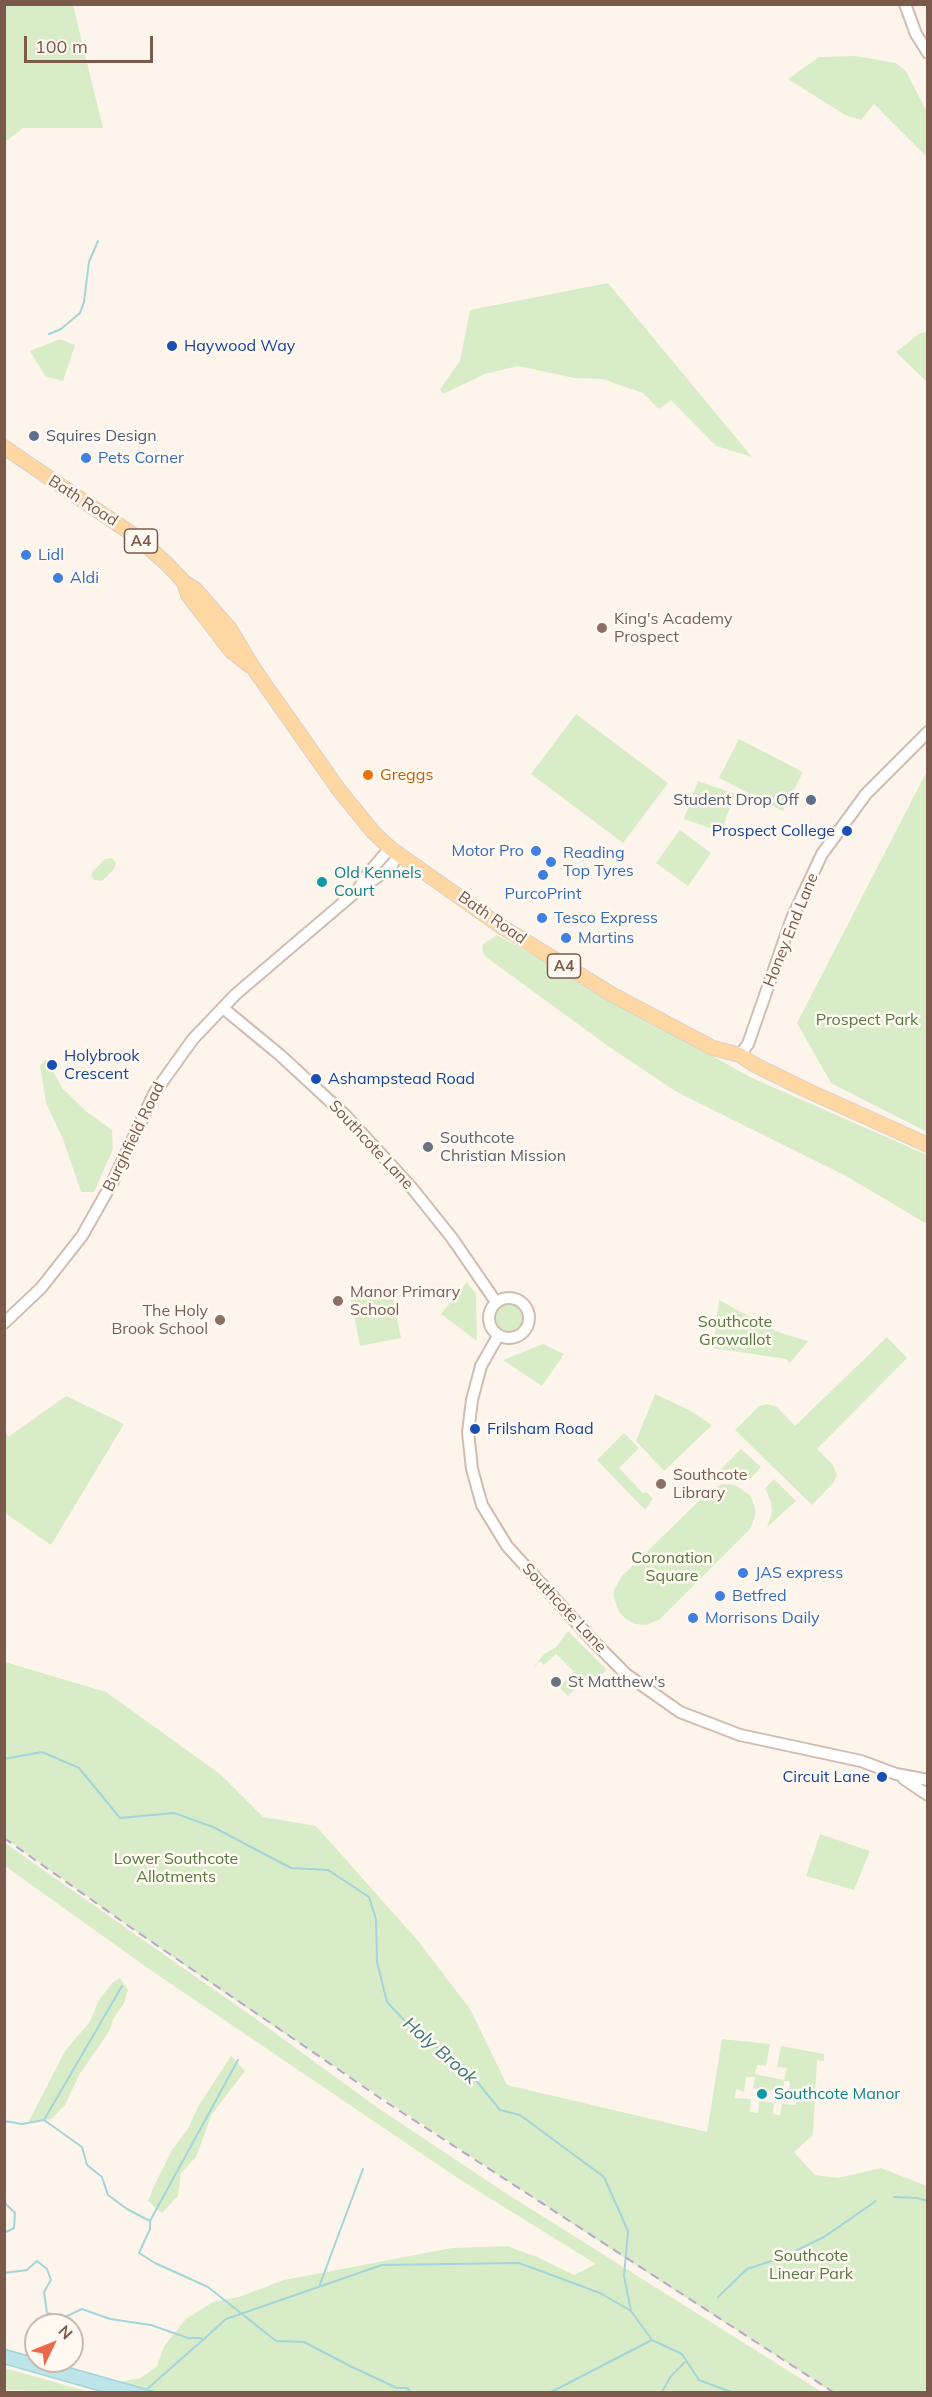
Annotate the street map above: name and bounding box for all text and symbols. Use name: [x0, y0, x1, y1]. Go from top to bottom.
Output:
scale bar: [27, 24, 156, 62]
text: 100 m: [35, 35, 88, 58]
place label: Haywood Way: [184, 336, 295, 356]
marker: Haywood Way: [165, 339, 179, 353]
place label: Squires Design: [46, 426, 157, 446]
marker: Squires Design: [27, 429, 41, 443]
place label: Pets Corner: [98, 448, 184, 468]
marker: Pets Corner: [79, 451, 93, 465]
street label: Bath Road: [45, 471, 121, 531]
road number: A4: [124, 529, 158, 553]
place label: Lidl: [38, 545, 64, 565]
marker: Lidl: [19, 548, 33, 562]
place label: Aldi: [70, 568, 99, 588]
marker: Aldi: [51, 571, 65, 585]
place label: King's Academy Prospect: [614, 609, 733, 647]
marker: King's Academy Prospect: [595, 621, 609, 635]
place label: Greggs: [380, 765, 433, 785]
marker: Greggs: [361, 768, 375, 782]
place label: Student Drop Off: [673, 790, 799, 810]
marker: Student Drop Off: [804, 793, 818, 807]
place label: Prospect College: [712, 821, 835, 841]
marker: Prospect College: [840, 824, 854, 838]
place label: Motor Pro: [451, 841, 524, 861]
place label: Reading Top Tyres: [563, 843, 634, 881]
marker: Motor Pro: [529, 844, 543, 858]
marker: Reading Top Tyres: [544, 855, 558, 869]
place label: Old Kennels Court: [334, 863, 422, 901]
marker: PurcoPrint: [536, 868, 550, 882]
street label: Honey End Lane: [759, 870, 823, 990]
marker: Old Kennels Court: [315, 875, 329, 889]
place label: PurcoPrint: [505, 884, 581, 904]
street label: Bath Road: [454, 888, 530, 948]
place label: Tesco Express: [554, 908, 658, 928]
marker: Tesco Express: [535, 911, 549, 925]
place label: Martins: [578, 928, 634, 948]
marker: Martins: [559, 931, 573, 945]
road number: A4: [548, 954, 580, 978]
park label: Prospect Park: [816, 1010, 918, 1030]
place label: Holybrook Crescent: [64, 1046, 140, 1084]
marker: Holybrook Crescent: [45, 1058, 59, 1072]
place label: Ashampstead Road: [328, 1069, 475, 1089]
marker: Ashampstead Road: [309, 1072, 323, 1086]
street label: Burghfield Road: [99, 1079, 169, 1195]
street label: Southcote Lane: [325, 1096, 417, 1194]
place label: Southcote Christian Mission: [440, 1128, 566, 1166]
marker: Southcote Christian Mission: [421, 1140, 435, 1154]
place label: Manor Primary School: [350, 1282, 460, 1320]
marker: Manor Primary School: [331, 1294, 345, 1308]
place label: The Holy Brook School: [111, 1301, 208, 1339]
park label: Southcote Growallot: [698, 1312, 772, 1350]
marker: The Holy Brook School: [213, 1313, 227, 1327]
place label: Frilsham Road: [487, 1419, 594, 1439]
marker: Frilsham Road: [468, 1422, 482, 1436]
place label: Southcote Library: [673, 1465, 747, 1503]
marker: Southcote Library: [654, 1477, 668, 1491]
park label: Coronation Square: [631, 1548, 713, 1586]
street label: Southcote Lane: [518, 1559, 610, 1657]
place label: JAS express: [755, 1563, 843, 1583]
marker: JAS express: [736, 1566, 750, 1580]
place label: Betfred: [732, 1586, 787, 1606]
marker: Betfred: [713, 1589, 727, 1603]
place label: Morrisons Daily: [705, 1608, 820, 1628]
marker: Morrisons Daily: [686, 1611, 700, 1625]
place label: St Matthew's: [568, 1672, 665, 1692]
marker: St Matthew's: [549, 1675, 563, 1689]
place label: Circuit Lane: [782, 1767, 870, 1787]
marker: Circuit Lane: [875, 1770, 889, 1784]
park label: Lower Southcote Allotments: [114, 1849, 238, 1887]
water label: Holy Brook: [399, 2013, 481, 2089]
place label: Southcote Manor: [774, 2084, 900, 2104]
marker: Southcote Manor: [755, 2087, 769, 2101]
park label: Southcote Linear Park: [769, 2246, 853, 2284]
north arrow: [24, 2313, 84, 2373]
text: N: [54, 2321, 77, 2343]

